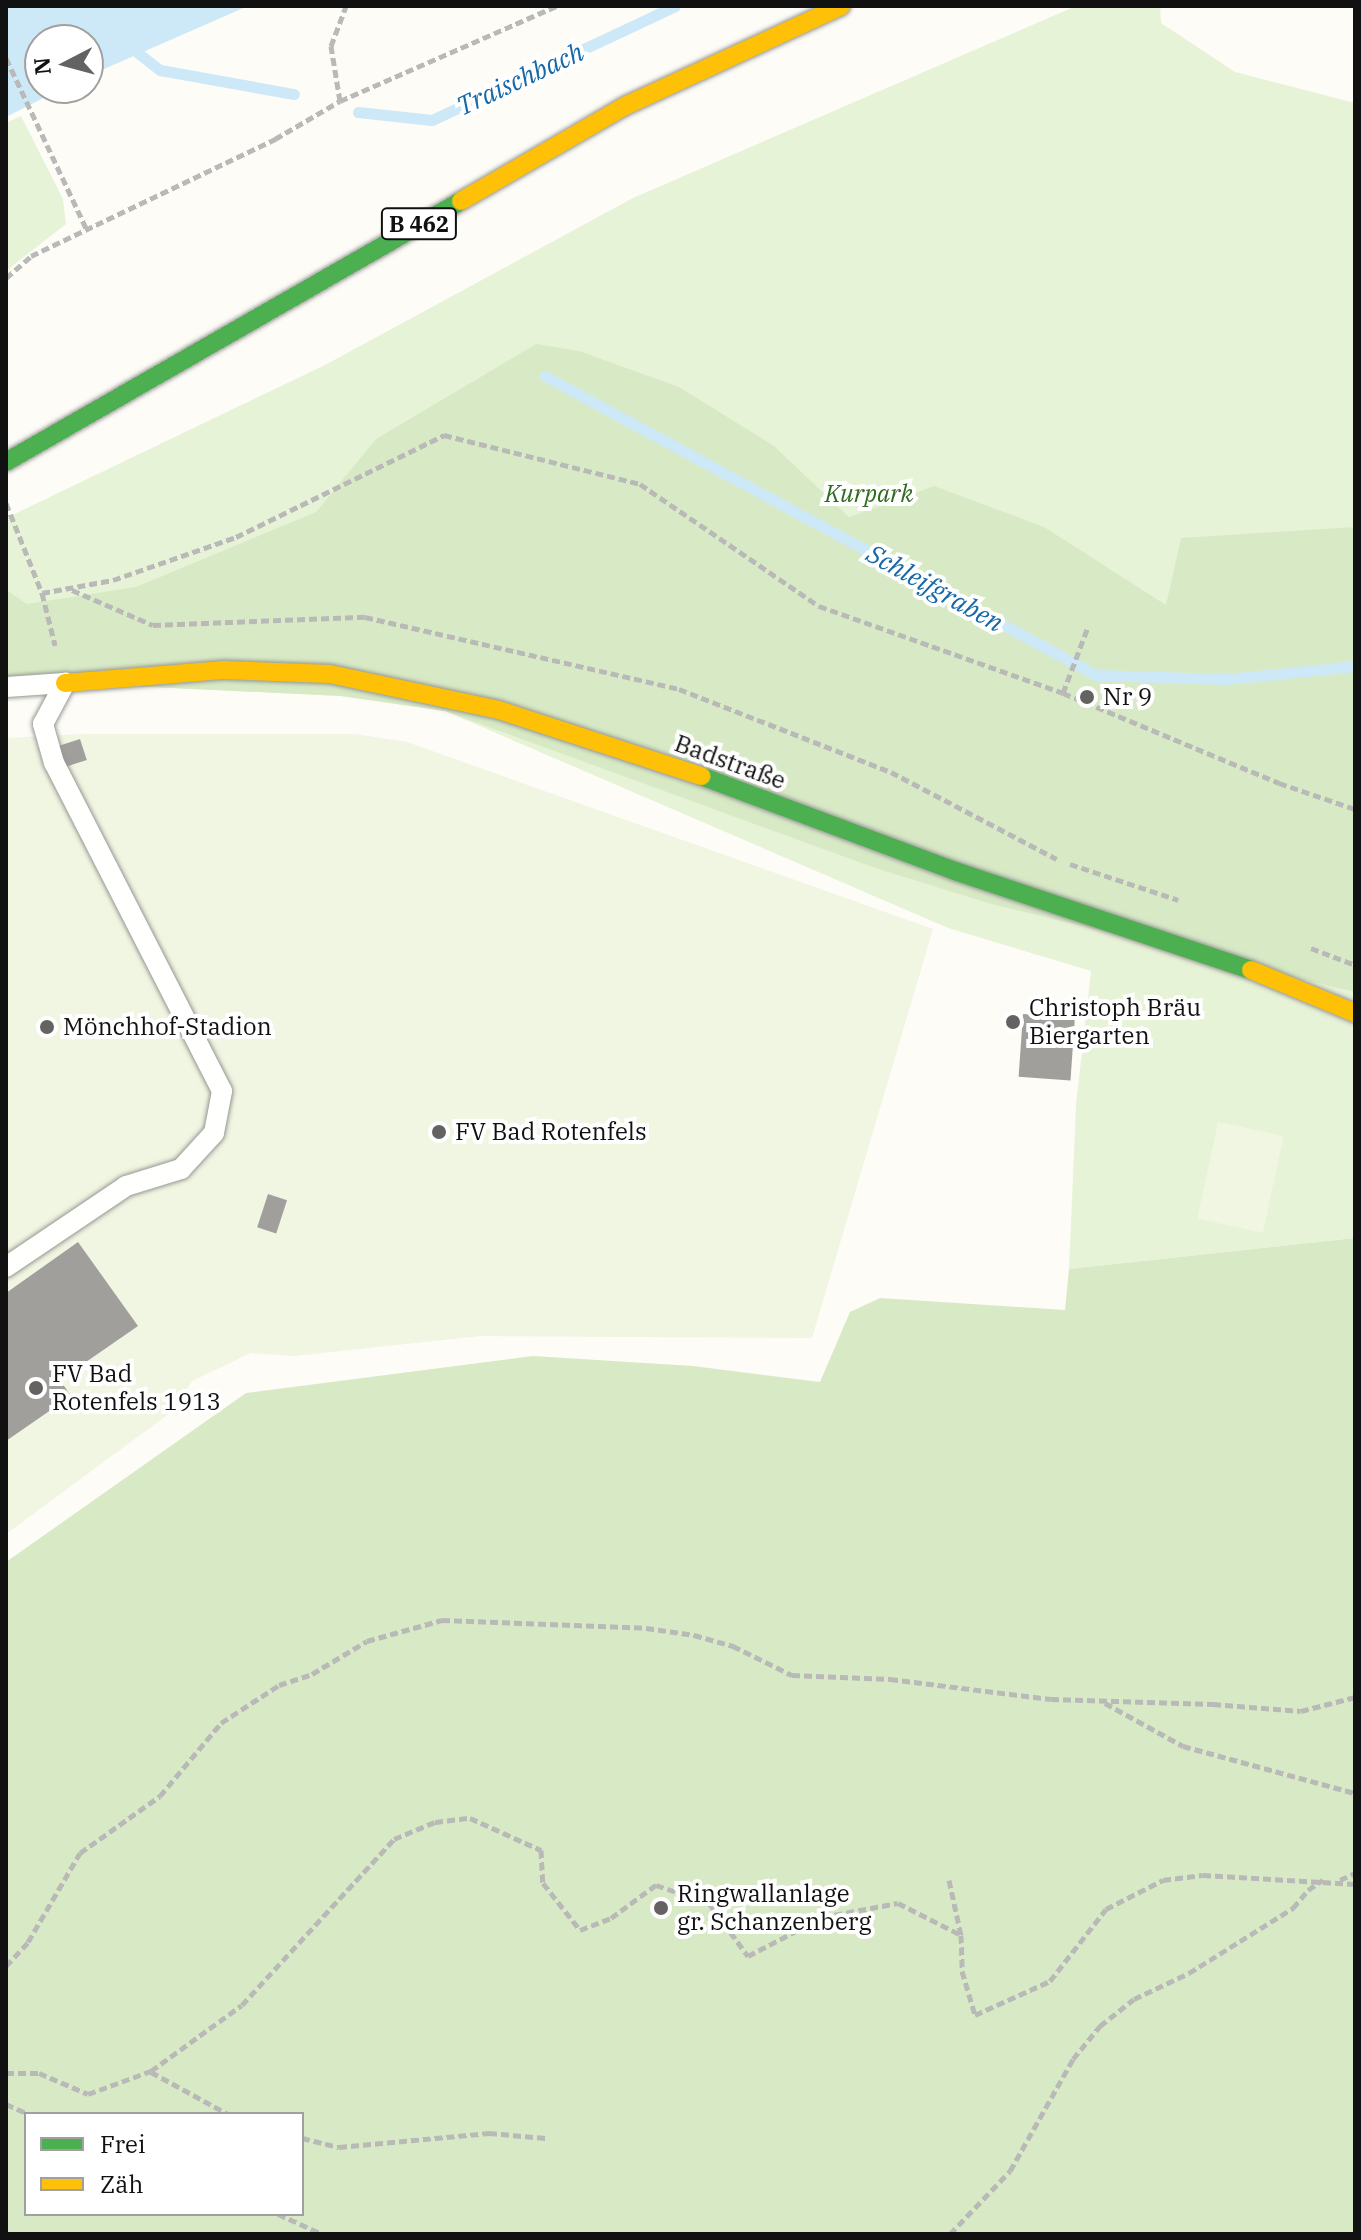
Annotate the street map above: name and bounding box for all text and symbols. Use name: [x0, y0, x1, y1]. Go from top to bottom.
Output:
north arrow: [24, 24, 104, 104]
water label: Traischbach: [452, 36, 588, 122]
text: N: [26, 56, 57, 77]
road number: B 462: [379, 206, 459, 242]
park label: Kurpark: [825, 480, 913, 508]
water label: Schleifgraben: [861, 538, 1009, 638]
place label: Nr 9: [1103, 683, 1152, 711]
marker: Nr 9: [1078, 688, 1096, 706]
street label: Badstraße: [671, 729, 789, 795]
place label: Christoph Bräu Biergarten: [1029, 994, 1201, 1050]
place label: Mönchhof-Stadion: [63, 1013, 272, 1041]
marker: Christoph Bräu Biergarten: [1004, 1013, 1022, 1031]
marker: Mönchhof-Stadion: [38, 1018, 56, 1036]
place label: FV Bad Rotenfels: [455, 1118, 647, 1146]
marker: FV Bad Rotenfels: [430, 1123, 448, 1141]
place label: FV Bad Rotenfels 1913: [52, 1360, 221, 1416]
marker: FV Bad Rotenfels 1913: [27, 1379, 45, 1397]
place label: Ringwallanlage gr. Schanzenberg: [677, 1880, 871, 1936]
marker: Ringwallanlage gr. Schanzenberg: [652, 1899, 670, 1917]
legend: [24, 2112, 304, 2216]
text: Frei: [100, 2128, 145, 2160]
text: Zäh: [100, 2168, 143, 2200]

